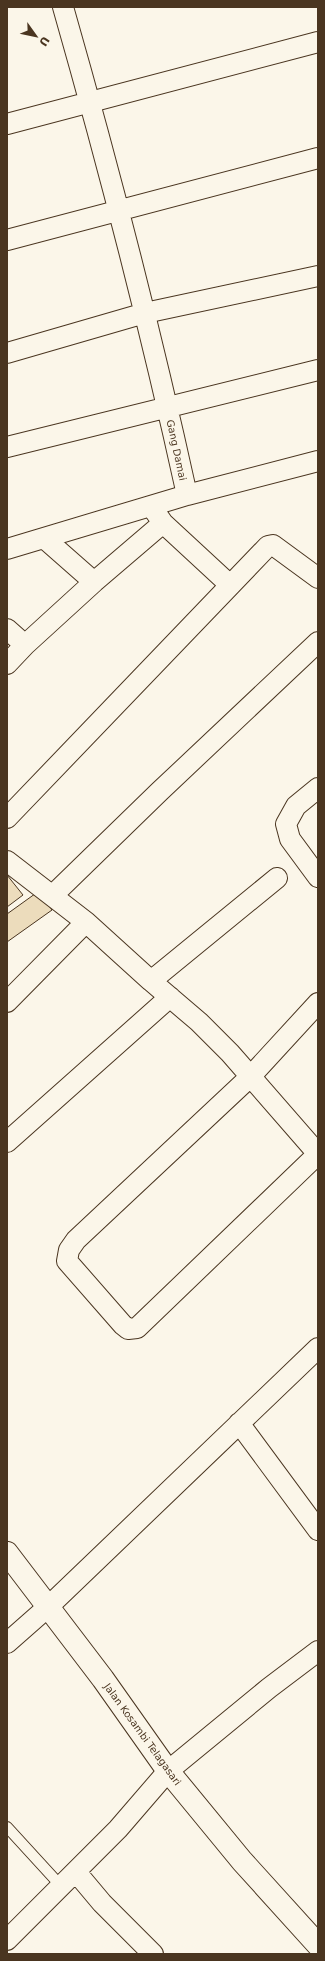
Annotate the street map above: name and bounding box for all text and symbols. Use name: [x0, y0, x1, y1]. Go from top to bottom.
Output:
north arrow: [16, 16, 56, 56]
text: U: [36, 34, 52, 48]
street label: Gang Damai: [165, 419, 188, 482]
street label: Jalan Kosambi Telagasari: [101, 1680, 183, 1787]

